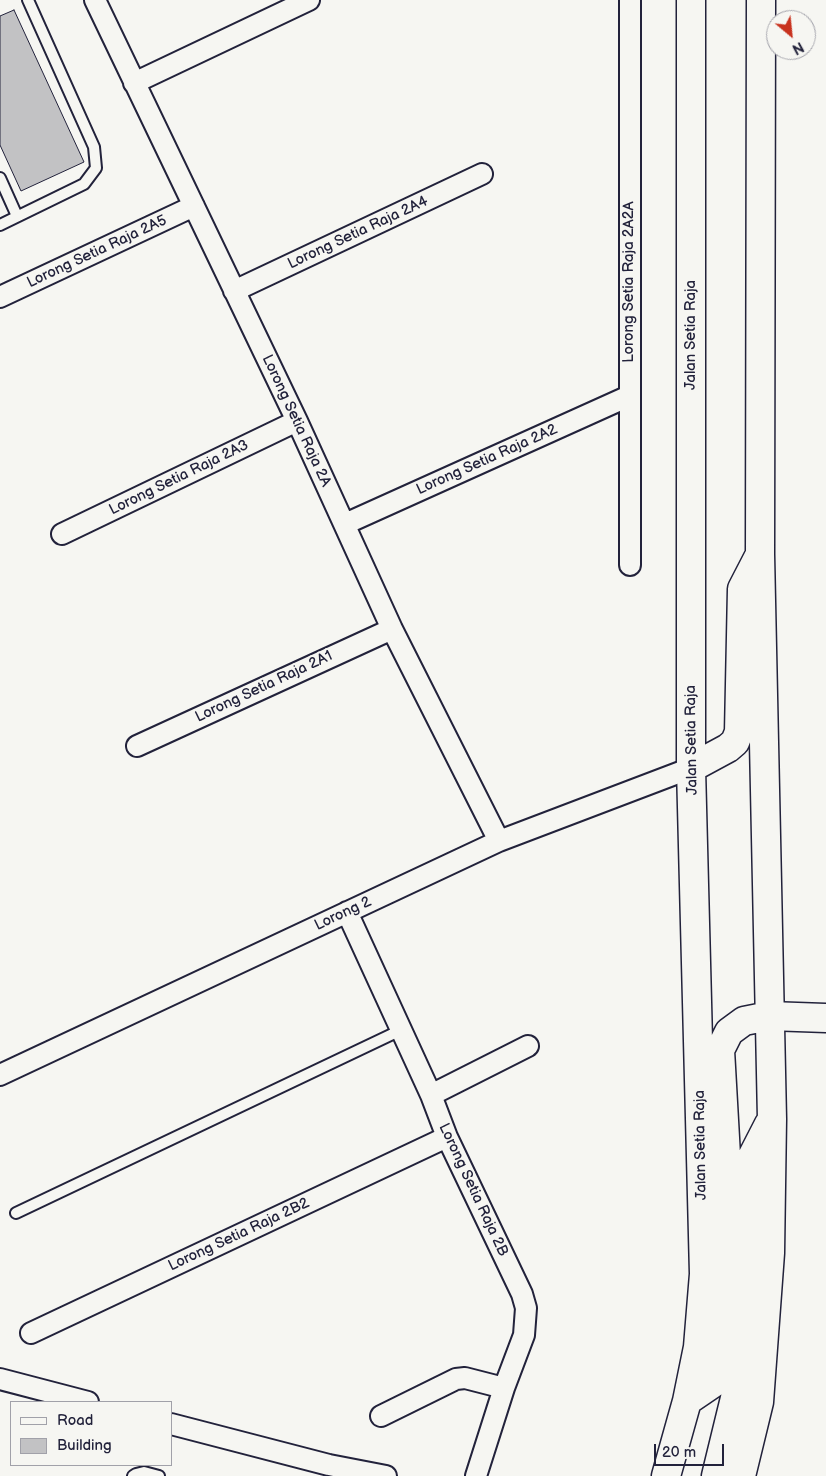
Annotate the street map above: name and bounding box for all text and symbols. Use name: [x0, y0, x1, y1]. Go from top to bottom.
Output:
north arrow: [766, 10, 816, 60]
text: N: [789, 38, 806, 58]
street label: Lorong Setia Raja 2A4: [285, 193, 431, 273]
street label: Lorong Setia Raja 2A2A: [620, 201, 638, 363]
street label: Lorong Setia Raja 2A5: [24, 212, 170, 292]
street label: Jalan Setia Raja: [682, 280, 700, 390]
street label: Lorong Setia Raja 2A: [258, 352, 334, 490]
street label: Lorong Setia Raja 2A2: [414, 421, 560, 499]
street label: Lorong Setia Raja 2A3: [106, 436, 252, 520]
street label: Lorong Setia Raja 2A1: [193, 647, 335, 727]
street label: Jalan Setia Raja: [682, 685, 702, 795]
street label: Lorong 2: [312, 893, 374, 935]
street label: Jalan Setia Raja: [691, 1090, 711, 1200]
street label: Lorong Setia Raja 2B: [434, 1121, 512, 1259]
street label: Lorong Setia Raja 2B2: [166, 1194, 312, 1276]
legend: [10, 1401, 172, 1466]
text: Road: [57, 1411, 93, 1430]
scale bar: [656, 1434, 726, 1466]
text: Building: [57, 1436, 112, 1455]
text: 20 m: [662, 1443, 696, 1462]

